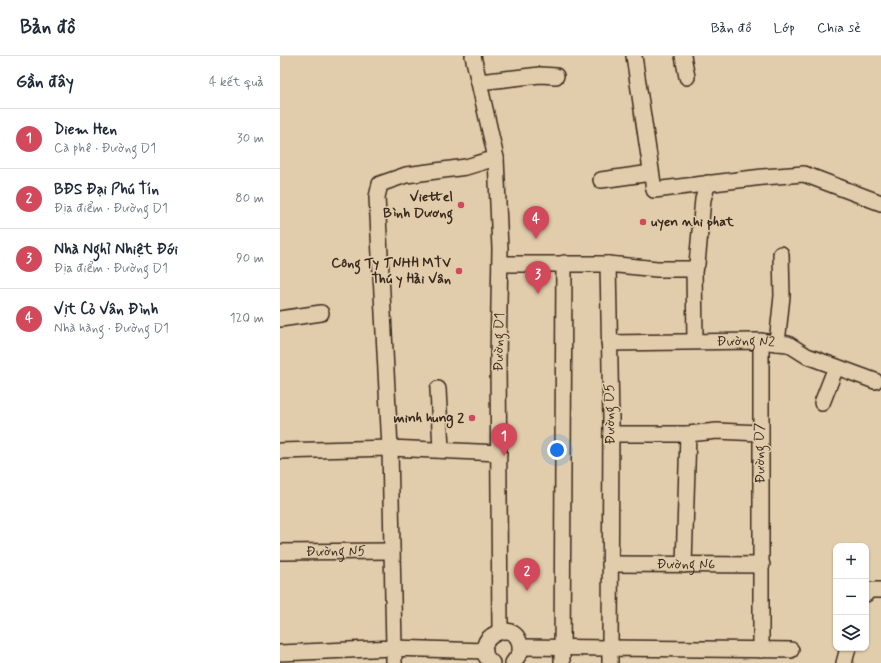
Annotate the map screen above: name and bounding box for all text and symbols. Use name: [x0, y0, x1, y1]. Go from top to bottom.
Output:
text: Bản đồ: [20, 15, 75, 40]
text: Bản đồ: [711, 19, 752, 37]
text: Lớp: [774, 19, 795, 37]
text: Chia sẻ: [817, 19, 861, 37]
text: Gần đây: [16, 71, 74, 93]
text: 4 kết quả: [209, 74, 264, 91]
text: Diem Hen: [54, 120, 117, 140]
text: 1: [26, 130, 32, 147]
text: 30 m: [237, 130, 264, 147]
text: Cà phê · Đường D1: [54, 140, 156, 157]
text: BĐS Đại Phú Tín: [54, 180, 159, 200]
place label: Viettel Bình Dương: [383, 188, 453, 225]
text: 2: [26, 190, 32, 207]
text: 80 m: [235, 190, 264, 207]
text: Địa điểm · Đường D1: [54, 200, 168, 217]
marker: Viettel Bình Dương: [456, 200, 466, 210]
pin: 4: [523, 206, 549, 239]
place label: uyen nhi phat: [651, 213, 735, 231]
marker: uyen nhi phat: [638, 217, 648, 227]
text: Nhà Nghỉ Nhiệt Đới: [54, 240, 178, 260]
text: 3: [26, 250, 32, 267]
text: 90 m: [236, 250, 264, 267]
place label: Công Ty TNHH MTV Thú y Hải Vân: [331, 254, 451, 288]
text: Địa điểm · Đường D1: [54, 260, 168, 277]
pin: 3: [525, 261, 551, 294]
marker: Công Ty TNHH MTV Thú y Hải Vân: [454, 266, 464, 276]
text: Vịt Cỏ Vân Đình: [54, 300, 158, 320]
text: 4: [25, 310, 33, 327]
text: 120 m: [230, 310, 264, 327]
street label: Đường D1: [489, 312, 511, 372]
text: Nhà hàng · Đường D1: [54, 320, 169, 337]
street label: Đường N2: [717, 332, 776, 352]
street label: Đường D5: [600, 383, 622, 445]
place label: minh hung 2: [394, 409, 464, 429]
marker: minh hung 2: [467, 413, 477, 423]
street label: Đường D7: [750, 422, 772, 484]
pin: 1: [491, 423, 517, 456]
your location: [547, 440, 567, 460]
street label: Đường N5: [306, 542, 366, 562]
map controls: [833, 543, 869, 651]
button: +: [833, 543, 869, 579]
street label: Đường N6: [657, 555, 715, 576]
pin: 2: [514, 558, 540, 591]
button: −: [833, 579, 869, 615]
button: layers: [833, 615, 869, 651]

